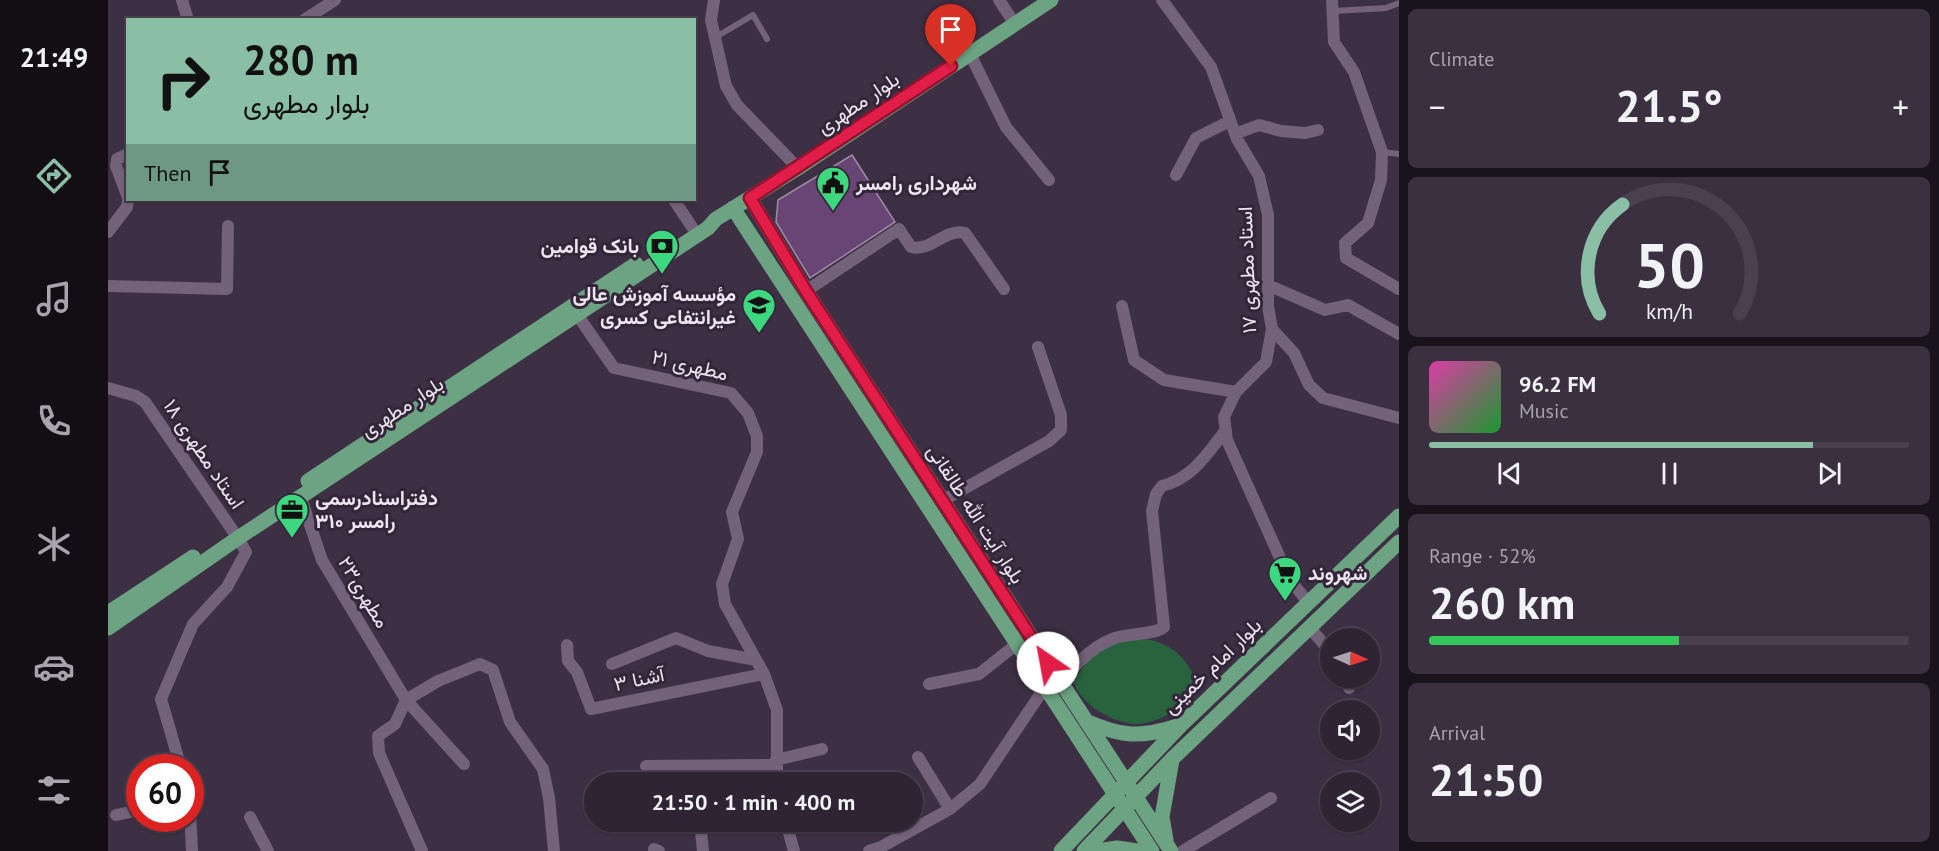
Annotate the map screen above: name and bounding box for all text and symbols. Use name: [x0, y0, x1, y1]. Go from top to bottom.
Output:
pin: [925, 4, 976, 66]
icon: arrive: [934, 13, 967, 46]
text: 280 m: [243, 32, 359, 87]
text: 21:49: [20, 40, 88, 74]
icon: right: [144, 42, 222, 120]
text: Climate: [1429, 46, 1495, 72]
street label: بلوار مطهری: [812, 66, 904, 140]
text: 21.5°: [1615, 76, 1723, 134]
text: −: [1429, 85, 1446, 128]
text: +: [1892, 85, 1909, 128]
text: بلوار مطهری: [243, 86, 370, 120]
icon: directions: [33, 155, 75, 197]
icon: arrive: [203, 156, 236, 189]
text: Then: [144, 159, 191, 187]
public building icon: شهرداری رامسر: [815, 165, 851, 212]
place label: شهرداری رامسر: [855, 170, 977, 196]
street label: استاد مطهری ۱۷: [1232, 206, 1262, 334]
text: 50: [1634, 224, 1704, 305]
bank icon: بانک قوامین: [644, 228, 680, 275]
place label: بانک قوامین: [540, 233, 639, 259]
icon: music: [33, 278, 75, 320]
place label: مؤسسه آموزش عالی غیرانتفاعی کسری: [572, 281, 736, 330]
school or university icon: مؤسسه آموزش عالی غیرانتفاعی کسری: [741, 287, 777, 334]
text: km/h: [1645, 298, 1692, 326]
street label: مطهری ۲۱: [649, 344, 731, 386]
text: 96.2 FM: [1519, 370, 1596, 398]
street label: بلوار مطهری: [356, 371, 448, 443]
street label: استاد مطهری ۱۸: [158, 394, 250, 514]
text: Music: [1519, 398, 1568, 424]
icon: phone: [33, 400, 75, 442]
street label: بلوار آیت الله طالقانی: [921, 439, 1031, 589]
icon: previous: [1493, 457, 1526, 490]
icon: pause: [1653, 457, 1686, 490]
icon: next: [1813, 457, 1846, 490]
place label: دفتراسنادرسمی ۳۱۰ رامسر: [315, 485, 438, 534]
office icon: دفتراسنادرسمی ۳۱۰ رامسر: [274, 492, 310, 539]
icon: climate: [33, 523, 75, 565]
text: Range · 52%: [1429, 543, 1536, 569]
street label: مطهری۲۳: [332, 551, 396, 633]
supermarket icon: شهروند: [1267, 555, 1303, 602]
place label: شهروند: [1308, 560, 1368, 586]
text: 260 km: [1429, 573, 1575, 631]
street label: بلوار امام خمینی: [1157, 612, 1267, 720]
north arrow: [1320, 628, 1380, 688]
map controls: [1320, 628, 1380, 832]
position arrow: [1016, 631, 1080, 695]
icon: car: [33, 646, 75, 688]
street label: آشنا ۳: [611, 661, 668, 697]
button: sound: [1320, 700, 1380, 760]
text: Arrival: [1429, 720, 1485, 746]
text: 21:50: [1429, 750, 1543, 808]
speed limit sign: 60: [126, 754, 204, 832]
icon: filters: [33, 769, 75, 811]
button: layers: [1320, 772, 1380, 832]
text: 21:50 · 1 min · 400 m: [652, 788, 855, 816]

